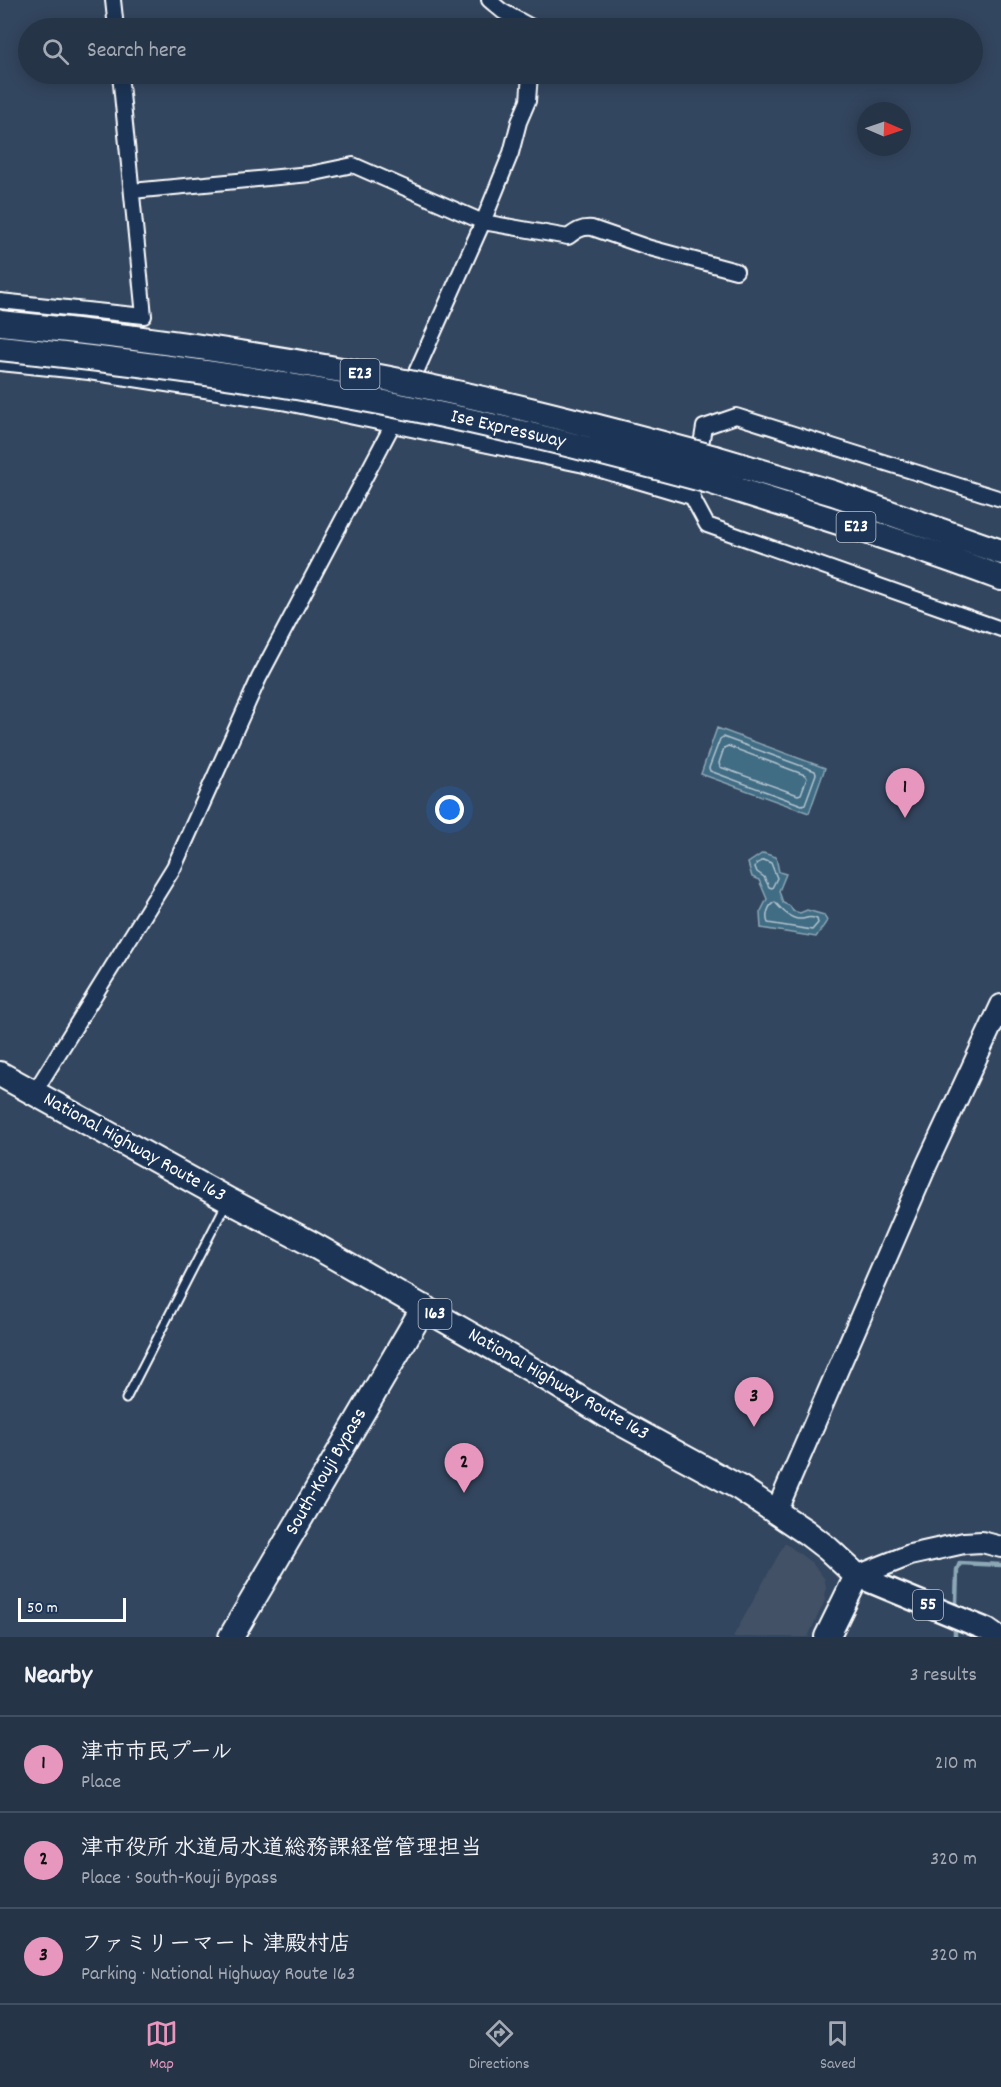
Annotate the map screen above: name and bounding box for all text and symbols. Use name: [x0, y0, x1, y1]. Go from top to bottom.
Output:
search box: [18, 18, 983, 84]
icon: search: [39, 35, 72, 68]
text: Search here: [87, 36, 186, 67]
north arrow: [857, 102, 911, 156]
road number: E23: [340, 359, 380, 389]
street label: Ise Expressway: [448, 403, 569, 457]
road number: E23: [836, 512, 876, 542]
pin: 1: [886, 768, 924, 818]
your location: [435, 795, 464, 824]
street label: National Highway Route 163: [38, 1086, 230, 1210]
road number: 163: [418, 1299, 452, 1329]
street label: National Highway Route 163: [462, 1322, 654, 1448]
pin: 3: [734, 1378, 774, 1427]
street label: South-Kouji Bypass: [279, 1403, 375, 1541]
pin: 2: [444, 1444, 484, 1493]
road number: 55: [913, 1590, 943, 1620]
scale bar: [18, 1595, 126, 1622]
text: 50 m: [27, 1597, 58, 1620]
text: Nearby: [24, 1658, 92, 1695]
text: 3 results: [910, 1662, 977, 1690]
text: 津市市民プール: [81, 1738, 233, 1769]
text: 1: [41, 1750, 46, 1778]
text: 210 m: [935, 1750, 977, 1778]
text: Place: [81, 1769, 121, 1797]
text: 津市役所 水道局水道総務課経営管理担当: [81, 1834, 482, 1865]
text: 2: [39, 1846, 48, 1874]
text: 320 m: [930, 1846, 977, 1874]
text: Place · South-Kouji Bypass: [81, 1865, 278, 1893]
text: ファミリーマート 津殿村店: [81, 1930, 351, 1961]
text: 3: [39, 1942, 48, 1970]
text: 320 m: [930, 1942, 977, 1970]
text: Parking · National Highway Route 163: [81, 1961, 355, 1989]
tab: Map: [145, 2017, 178, 2076]
tab: Directions: [469, 2017, 529, 2076]
tab: Saved: [820, 2017, 856, 2076]

